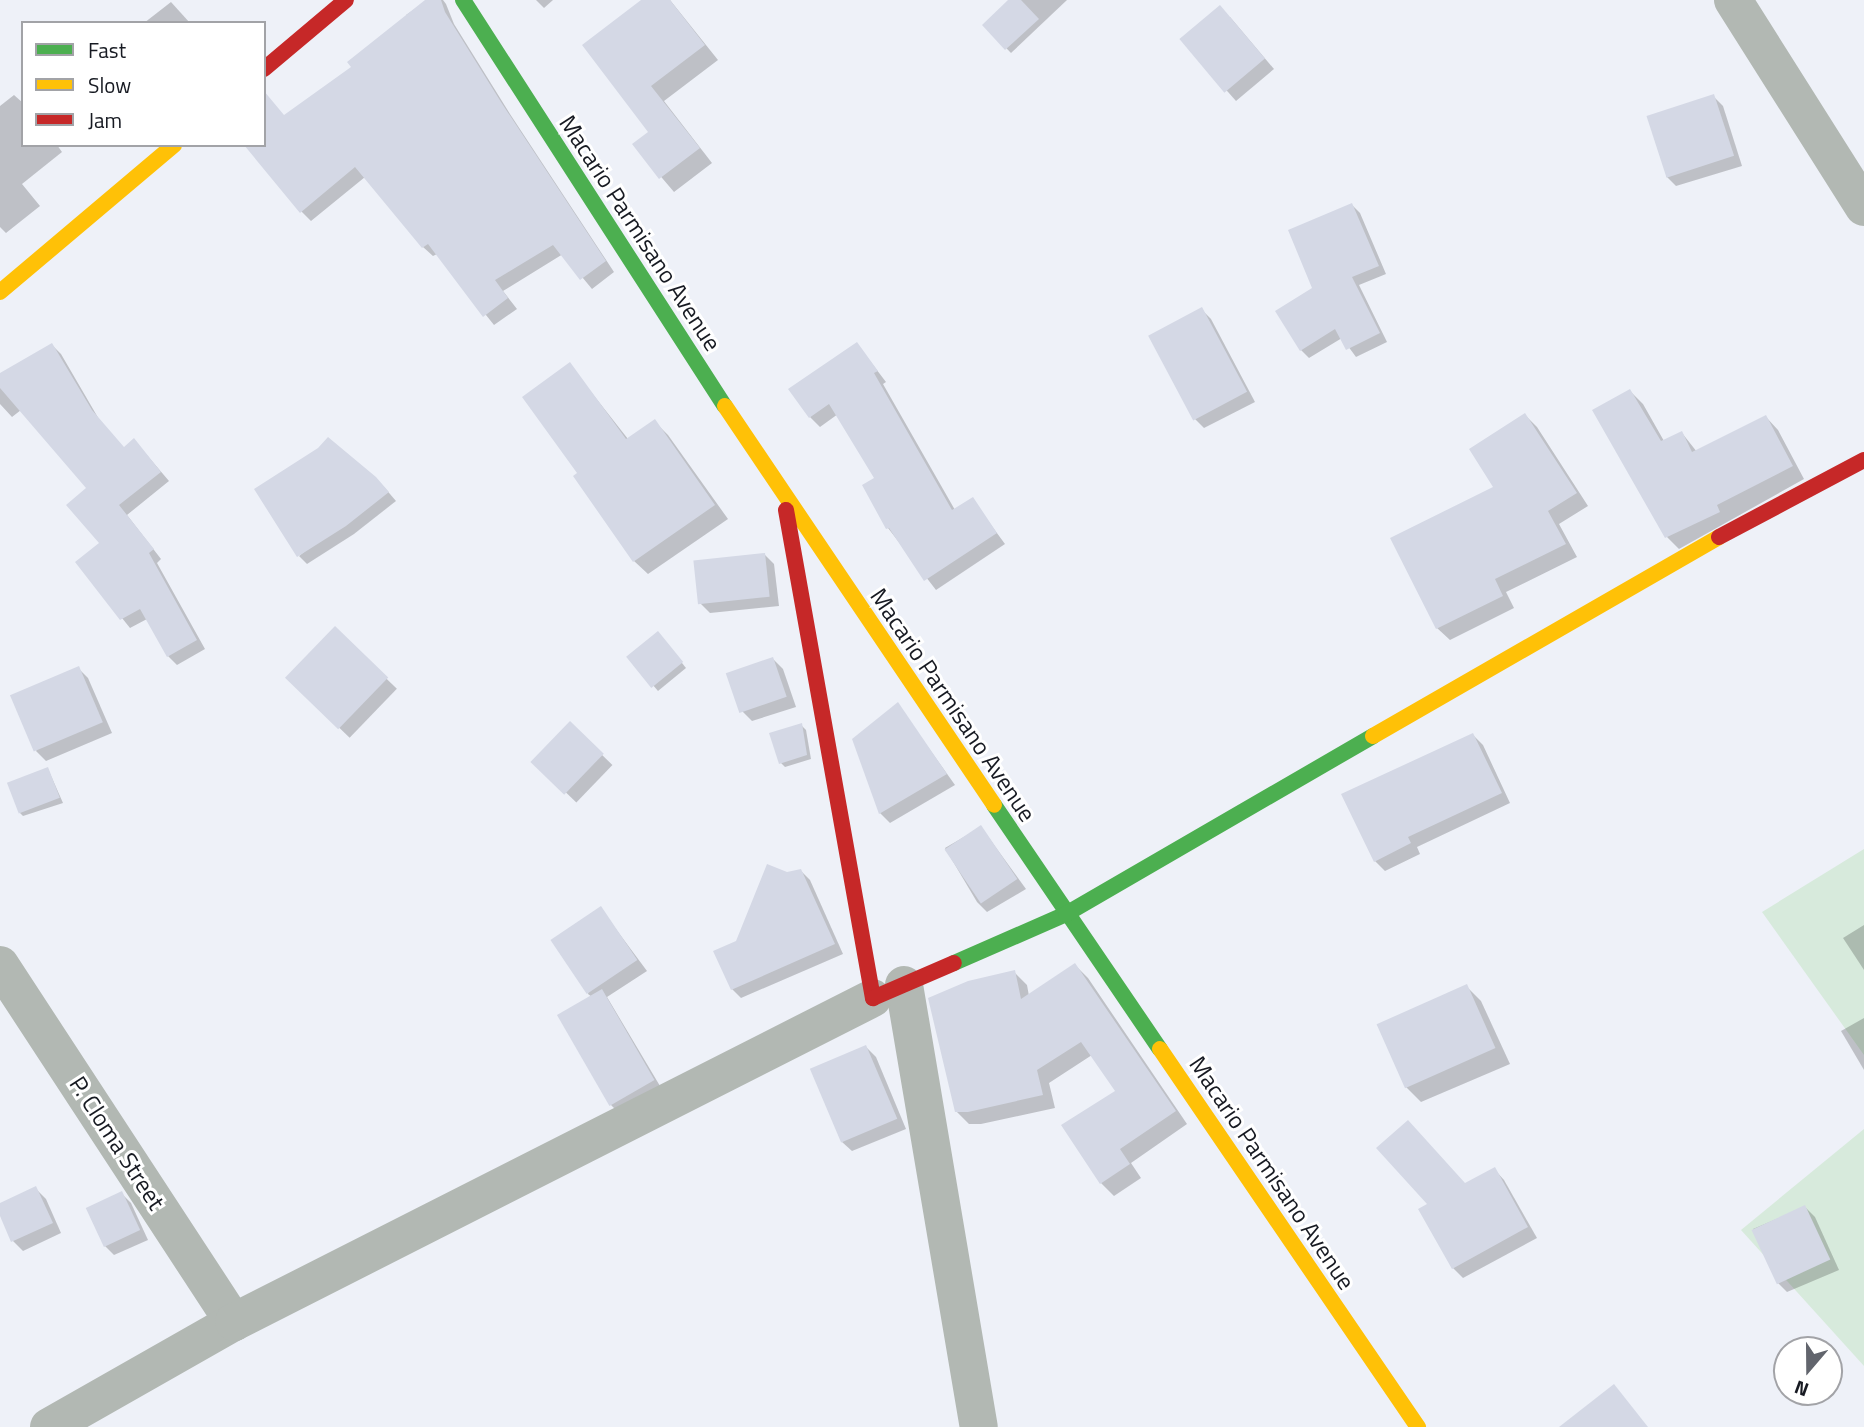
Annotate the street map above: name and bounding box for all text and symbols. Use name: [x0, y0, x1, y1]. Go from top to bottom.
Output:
legend: [21, 21, 266, 147]
text: Fast: [88, 34, 126, 66]
text: Slow: [88, 69, 131, 101]
text: Jam: [88, 104, 122, 136]
street label: Macario Parmisano Avenue: [553, 110, 727, 356]
street label: Macario Parmisano Avenue: [864, 583, 1042, 827]
street label: Macario Parmisano Avenue: [1183, 1051, 1361, 1295]
street label: P. Cloma Street: [63, 1071, 171, 1215]
north arrow: [1773, 1336, 1843, 1406]
text: N: [1790, 1373, 1812, 1405]

